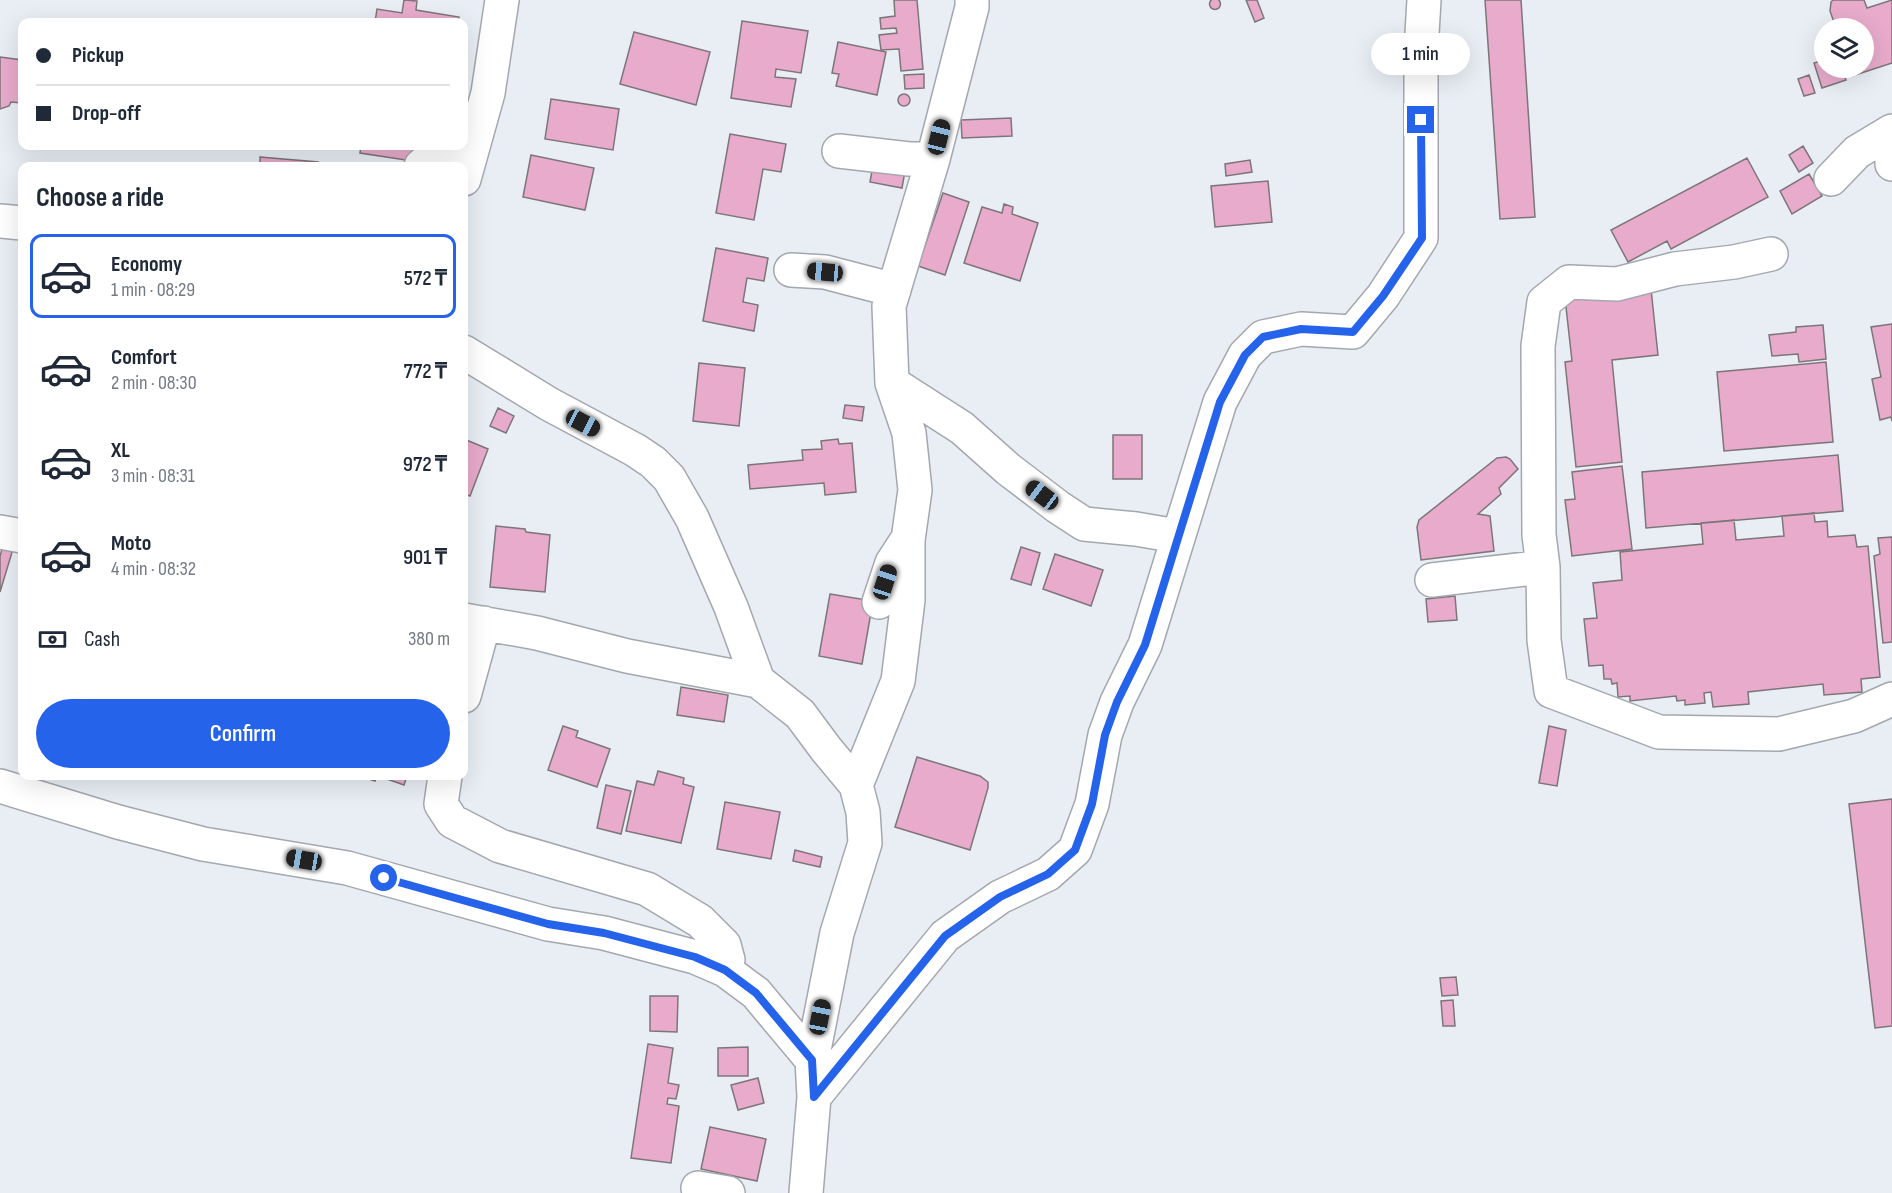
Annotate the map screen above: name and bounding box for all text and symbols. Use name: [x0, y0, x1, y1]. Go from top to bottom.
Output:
map controls: [1814, 18, 1874, 78]
button: layers: [1814, 18, 1874, 78]
callout: 1 min: [1372, 33, 1470, 75]
text: Pickup: [72, 42, 124, 69]
text: 1 min: [1402, 42, 1439, 66]
text: Drop-off: [72, 100, 141, 127]
route end: [1407, 106, 1434, 133]
car: [926, 117, 952, 157]
text: Choose a ride: [36, 182, 164, 214]
icon: car: [39, 249, 93, 303]
text: Economy: [111, 251, 182, 278]
car: [806, 261, 844, 283]
text: 572 ₸: [404, 265, 447, 292]
text: 1 min · 08:29: [111, 278, 195, 302]
icon: car: [39, 342, 93, 396]
text: Comfort: [111, 344, 177, 371]
text: 772 ₸: [404, 358, 447, 385]
text: 2 min · 08:30: [111, 371, 197, 395]
car: [563, 407, 603, 439]
icon: car: [39, 435, 93, 489]
text: XL: [111, 437, 130, 464]
text: 972 ₸: [403, 451, 447, 478]
text: 3 min · 08:31: [111, 464, 195, 488]
car: [1022, 477, 1062, 513]
icon: car: [39, 528, 93, 582]
text: Moto: [111, 530, 151, 557]
text: 901 ₸: [403, 544, 447, 571]
text: 4 min · 08:32: [111, 557, 196, 581]
car: [871, 562, 899, 602]
icon: cash: [36, 623, 69, 656]
text: Cash: [84, 626, 120, 653]
text: 380 m: [408, 627, 450, 651]
button: Confirm: [36, 699, 450, 768]
car: [285, 848, 323, 872]
route start: [370, 864, 397, 891]
car: [808, 998, 832, 1036]

